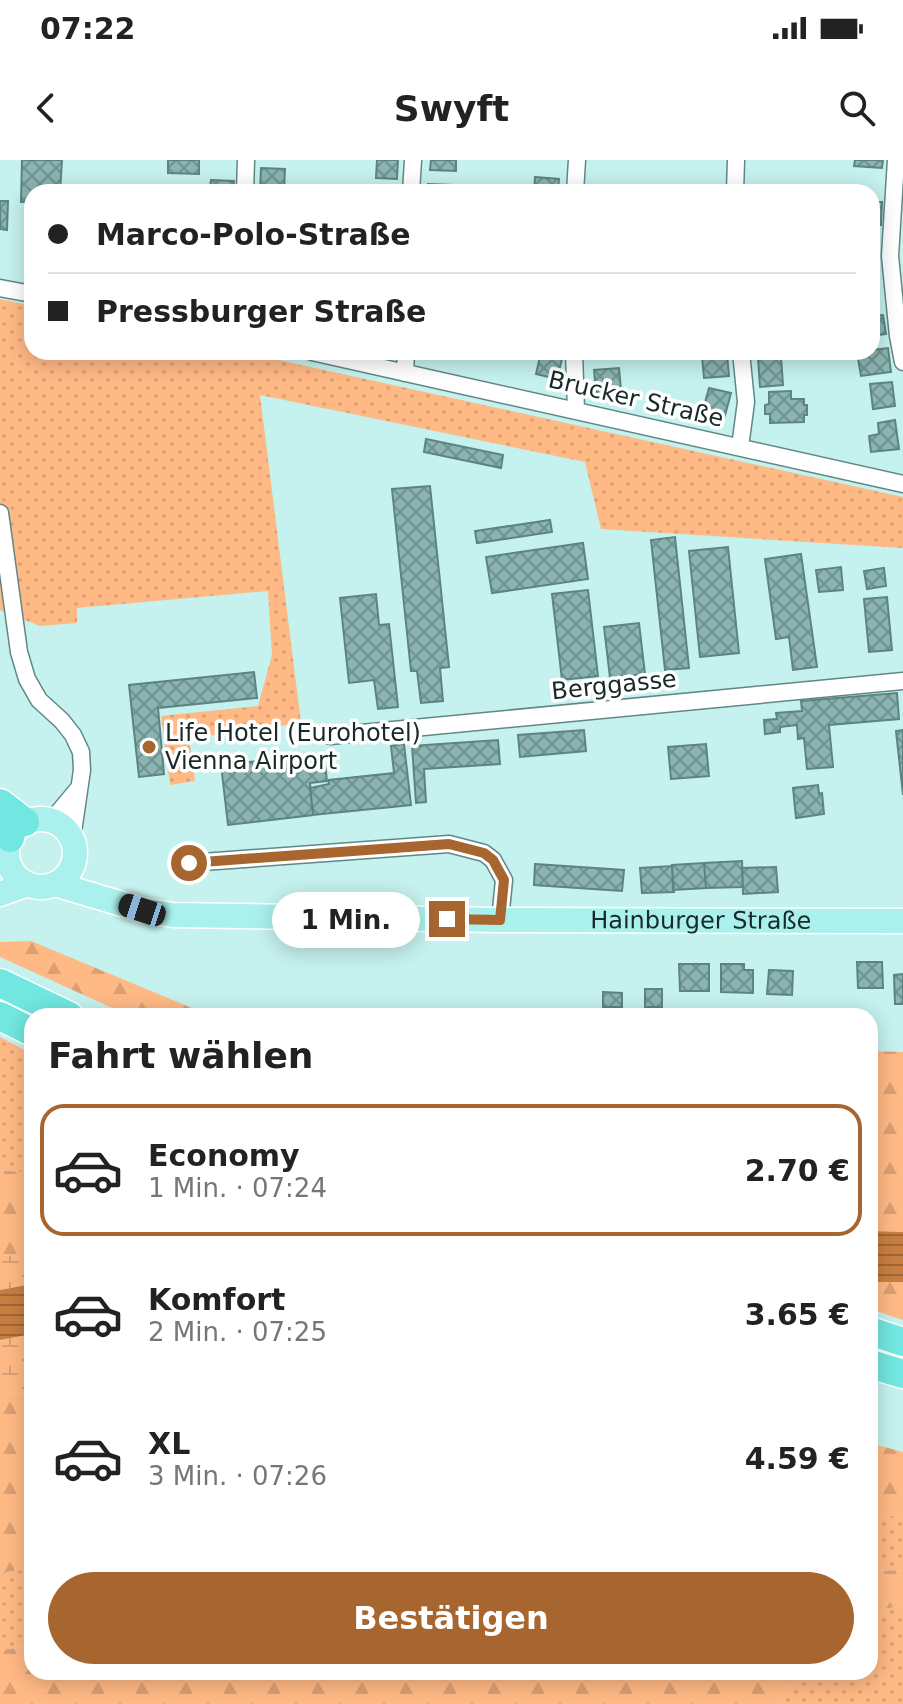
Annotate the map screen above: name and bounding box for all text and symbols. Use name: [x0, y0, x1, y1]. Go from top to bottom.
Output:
text: 07:22: [40, 11, 136, 46]
icon: back: [24, 86, 68, 130]
icon: search: [835, 86, 879, 130]
text: Swyft: [394, 88, 509, 129]
text: Marco-Polo-Straße: [96, 217, 411, 252]
text: Pressburger Straße: [96, 294, 426, 329]
street label: Brucker Straße: [546, 365, 726, 433]
street label: Berggasse: [550, 665, 678, 705]
place label: Life Hotel (Eurohotel) Vienna Airport: [165, 719, 421, 775]
marker: Life Hotel (Eurohotel) Vienna Airport: [140, 738, 158, 756]
route start: [171, 845, 207, 881]
car: [115, 891, 169, 929]
callout: 1 Min.: [271, 891, 419, 947]
route end: [429, 901, 465, 937]
text: 1 Min.: [301, 905, 391, 935]
street label: Hainburger Straße: [590, 906, 811, 935]
text: Fahrt wählen: [48, 1035, 313, 1076]
icon: car: [52, 1134, 124, 1206]
text: Economy: [148, 1138, 300, 1173]
text: 2.70 €: [745, 1153, 850, 1188]
text: 1 Min. · 07:24: [148, 1173, 327, 1203]
icon: car: [52, 1278, 124, 1350]
text: Komfort: [148, 1282, 285, 1317]
text: 3.65 €: [745, 1297, 850, 1332]
text: 2 Min. · 07:25: [148, 1317, 327, 1347]
icon: car: [52, 1422, 124, 1494]
text: XL: [148, 1426, 190, 1461]
text: 4.59 €: [745, 1441, 850, 1476]
text: 3 Min. · 07:26: [148, 1461, 327, 1491]
button: Bestätigen: [48, 1572, 854, 1664]

